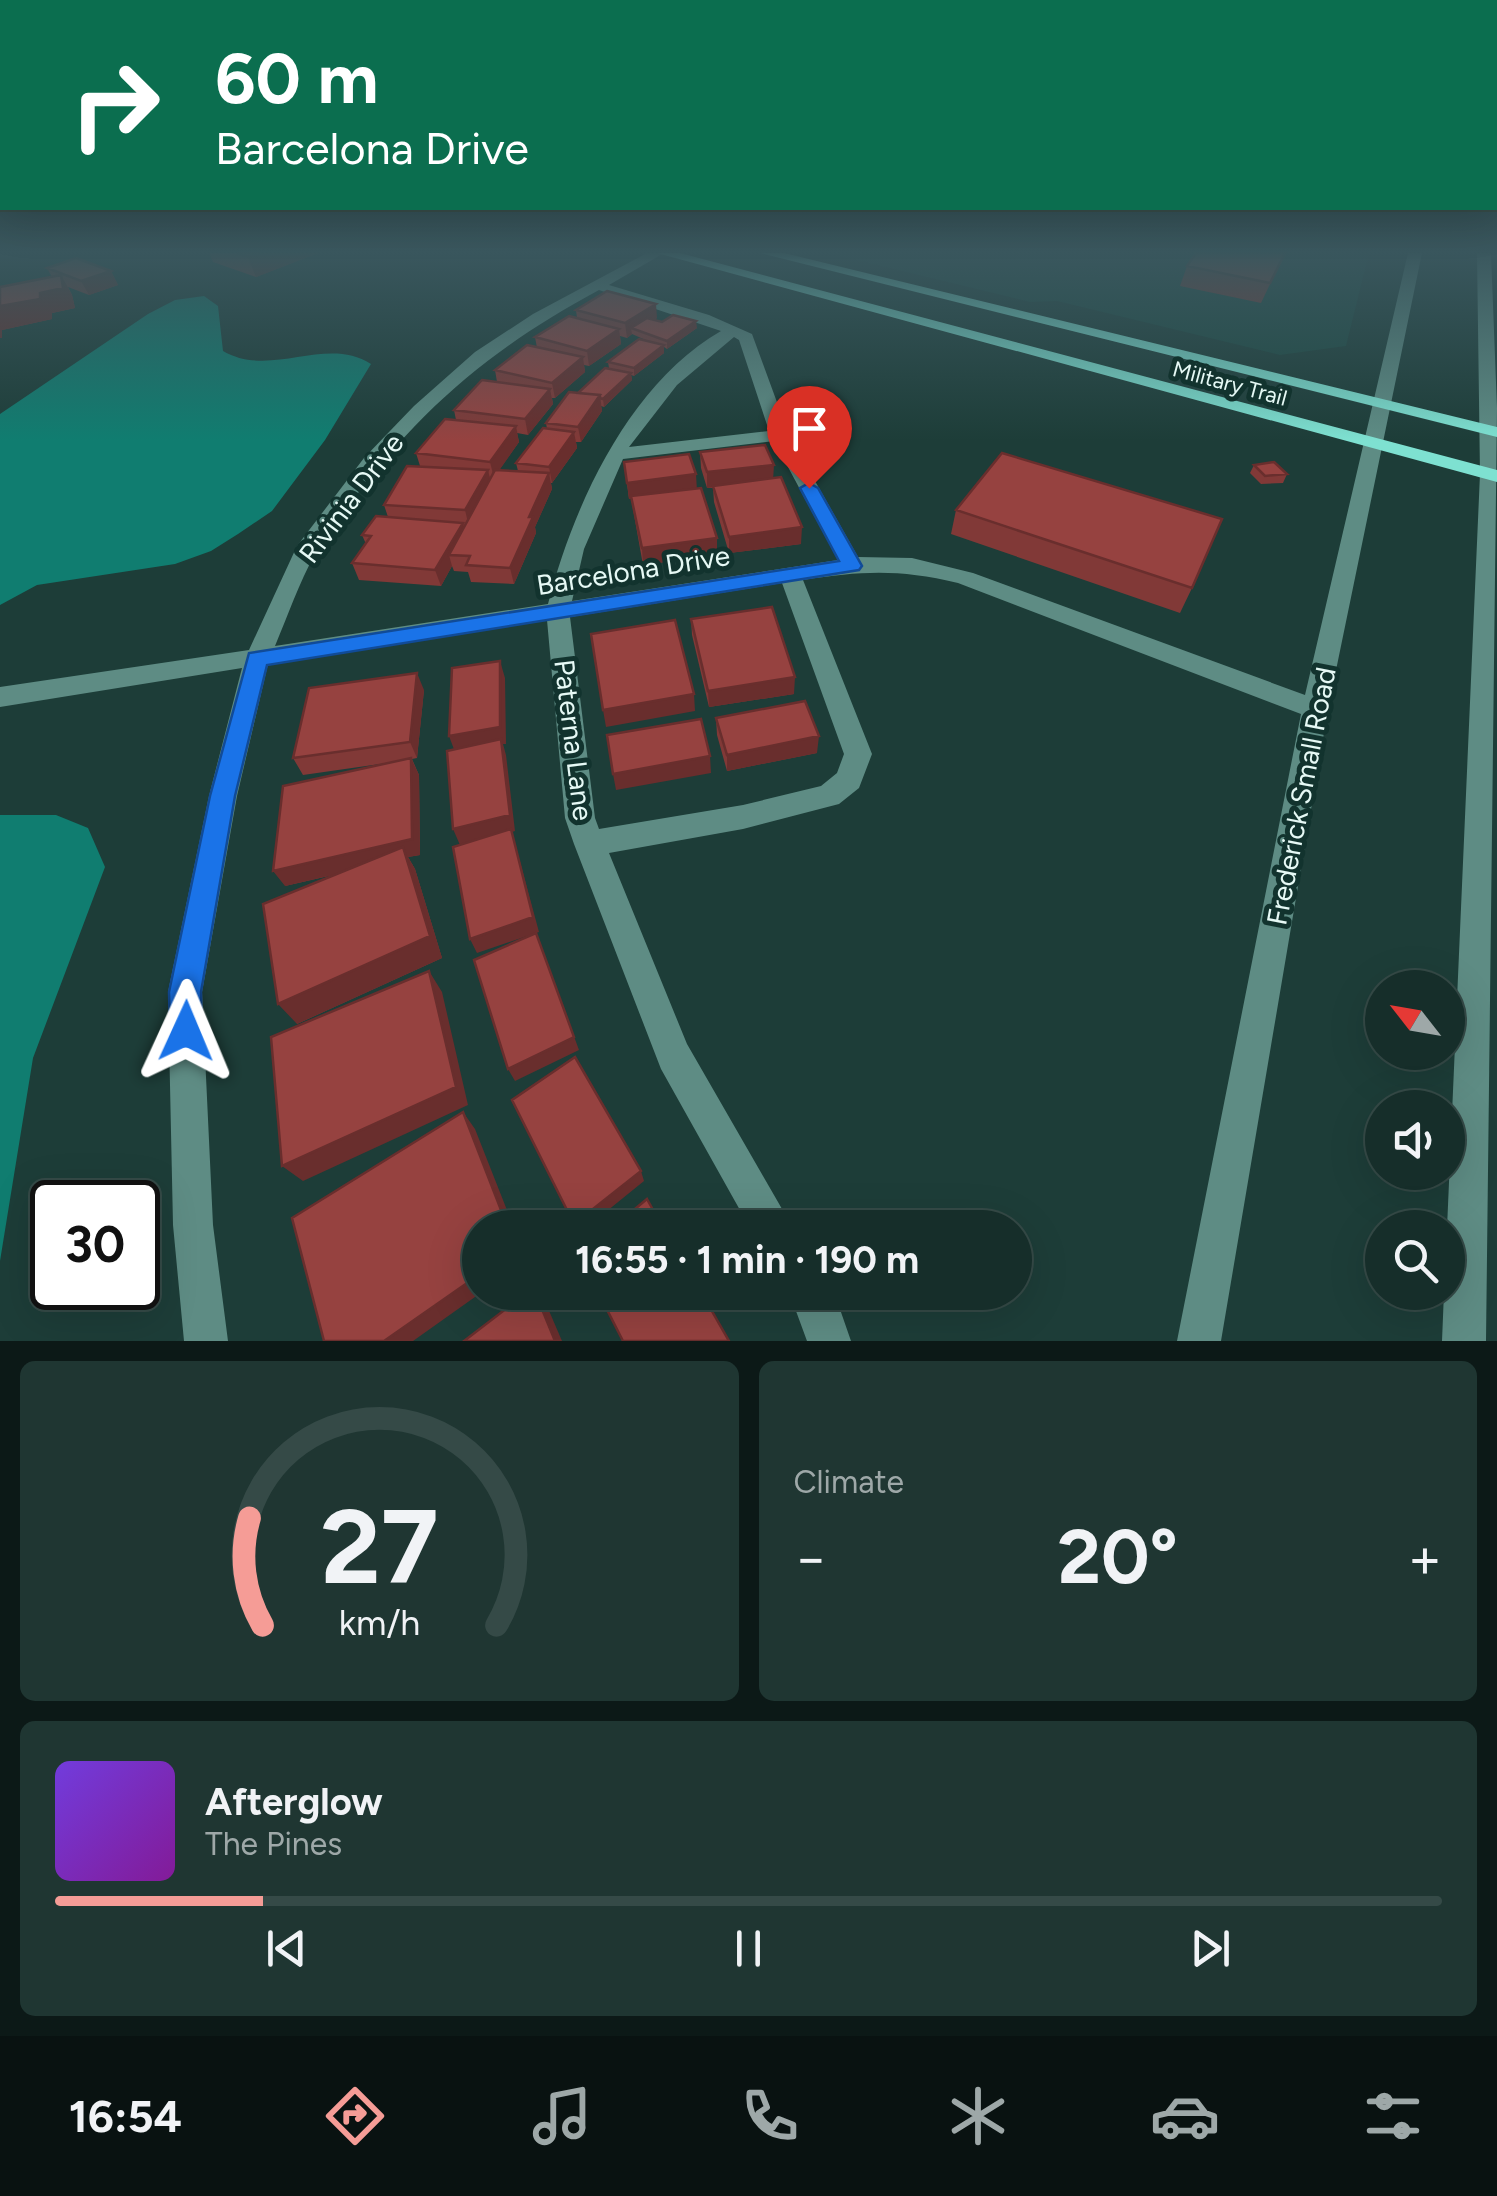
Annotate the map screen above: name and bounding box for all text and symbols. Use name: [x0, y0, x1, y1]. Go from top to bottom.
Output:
text: 60 m: [215, 36, 379, 121]
icon: right: [50, 40, 180, 170]
text: Barcelona Drive: [215, 121, 529, 175]
street label: Military Trail: [1170, 355, 1290, 412]
pin: [767, 386, 852, 489]
icon: arrive: [782, 401, 837, 456]
street label: Rivinia Drive: [291, 427, 411, 569]
street label: Barcelona Drive: [534, 538, 732, 602]
street label: Paterna Lane: [547, 658, 601, 822]
street label: Frederick Small Road: [1259, 664, 1343, 928]
north arrow: [1365, 970, 1465, 1070]
map controls: [1365, 970, 1465, 1310]
position arrow: [134, 979, 238, 1083]
button: sound: [1365, 1090, 1465, 1190]
speed limit sign: 30: [30, 1180, 160, 1310]
button: search: [1365, 1210, 1465, 1310]
text: 16:55 · 1 min · 190 m: [575, 1237, 919, 1283]
text: Climate: [794, 1463, 904, 1501]
text: 27: [320, 1484, 438, 1609]
text: 20°: [1058, 1512, 1178, 1602]
text: −: [794, 1525, 828, 1591]
text: +: [1408, 1525, 1442, 1591]
text: km/h: [338, 1601, 420, 1644]
text: Afterglow: [205, 1779, 383, 1825]
text: The Pines: [205, 1825, 342, 1863]
icon: previous: [259, 1921, 314, 1976]
icon: pause: [721, 1921, 776, 1976]
icon: next: [1183, 1921, 1238, 1976]
icon: directions: [320, 2081, 390, 2151]
icon: music: [527, 2081, 597, 2151]
icon: phone: [735, 2081, 805, 2151]
icon: climate: [943, 2081, 1013, 2151]
icon: car: [1150, 2081, 1220, 2151]
icon: filters: [1358, 2081, 1428, 2151]
text: 16:54: [69, 2089, 182, 2143]

